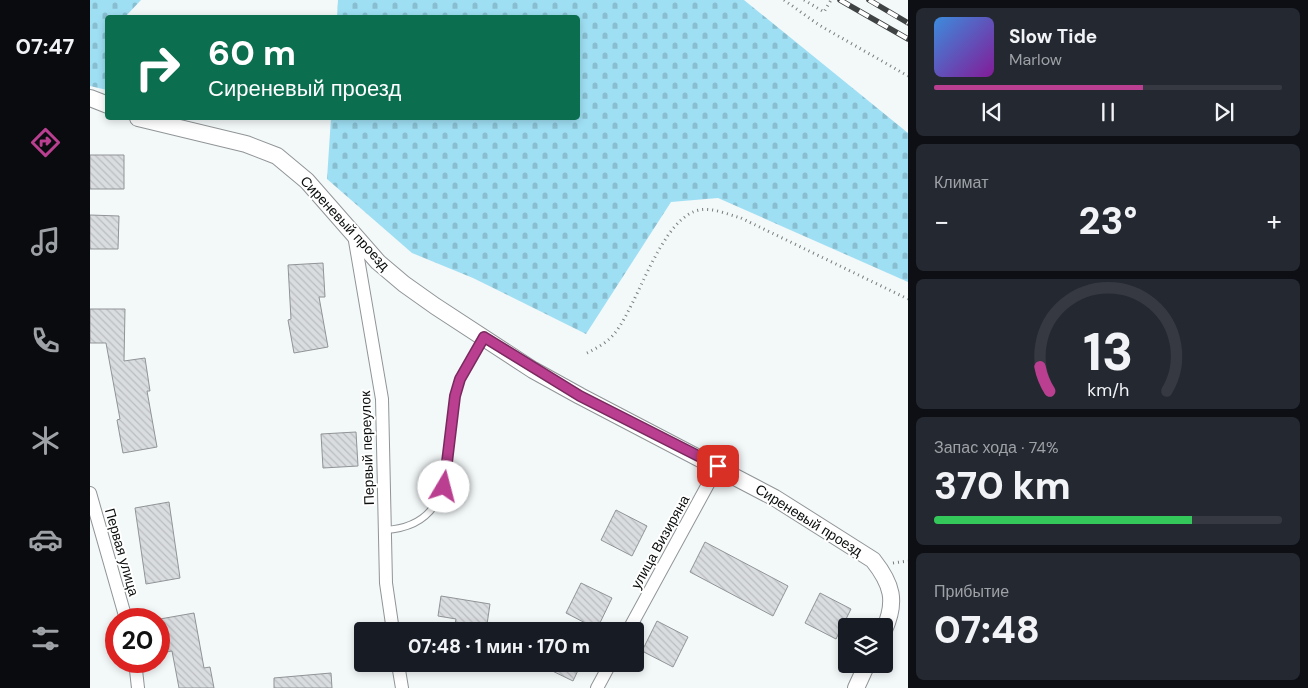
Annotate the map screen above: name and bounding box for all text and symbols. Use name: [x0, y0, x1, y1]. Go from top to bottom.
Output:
text: Slow Tide: [1009, 24, 1097, 49]
text: 60 m: [208, 30, 296, 76]
text: 07:47: [16, 32, 74, 61]
icon: right: [125, 35, 190, 100]
text: Marlow: [1009, 49, 1062, 70]
text: Сиреневый проезд: [208, 74, 401, 103]
icon: previous: [978, 98, 1006, 126]
icon: pause: [1094, 98, 1122, 126]
icon: next: [1210, 98, 1238, 126]
icon: directions: [28, 125, 63, 160]
street label: Сиреневый проезд: [296, 172, 394, 274]
text: Климат: [934, 172, 988, 193]
text: 23°: [1079, 196, 1137, 246]
text: −: [934, 203, 949, 240]
text: +: [1267, 203, 1282, 240]
icon: music: [28, 224, 63, 259]
text: 13: [1083, 318, 1133, 386]
icon: phone: [28, 323, 63, 358]
text: km/h: [1087, 378, 1129, 402]
street label: Первый переулок: [356, 390, 378, 505]
icon: climate: [28, 423, 63, 458]
text: Запас хода · 74%: [934, 437, 1059, 458]
pin: [697, 445, 739, 487]
icon: arrive: [704, 452, 732, 480]
position arrow: [417, 460, 469, 512]
text: 370 km: [934, 461, 1071, 511]
street label: Сиреневый проезд: [752, 480, 866, 560]
street label: улица Визиряна: [627, 492, 693, 592]
street label: Первая улица: [101, 506, 143, 598]
icon: car: [28, 522, 63, 557]
text: Прибытие: [934, 581, 1009, 602]
text: 07:48: [934, 605, 1040, 655]
speed limit sign: 20: [105, 608, 170, 673]
map controls: [838, 618, 893, 673]
button: layers: [838, 618, 893, 673]
icon: filters: [28, 621, 63, 656]
text: 07:48 · 1 мин · 170 m: [408, 634, 590, 659]

